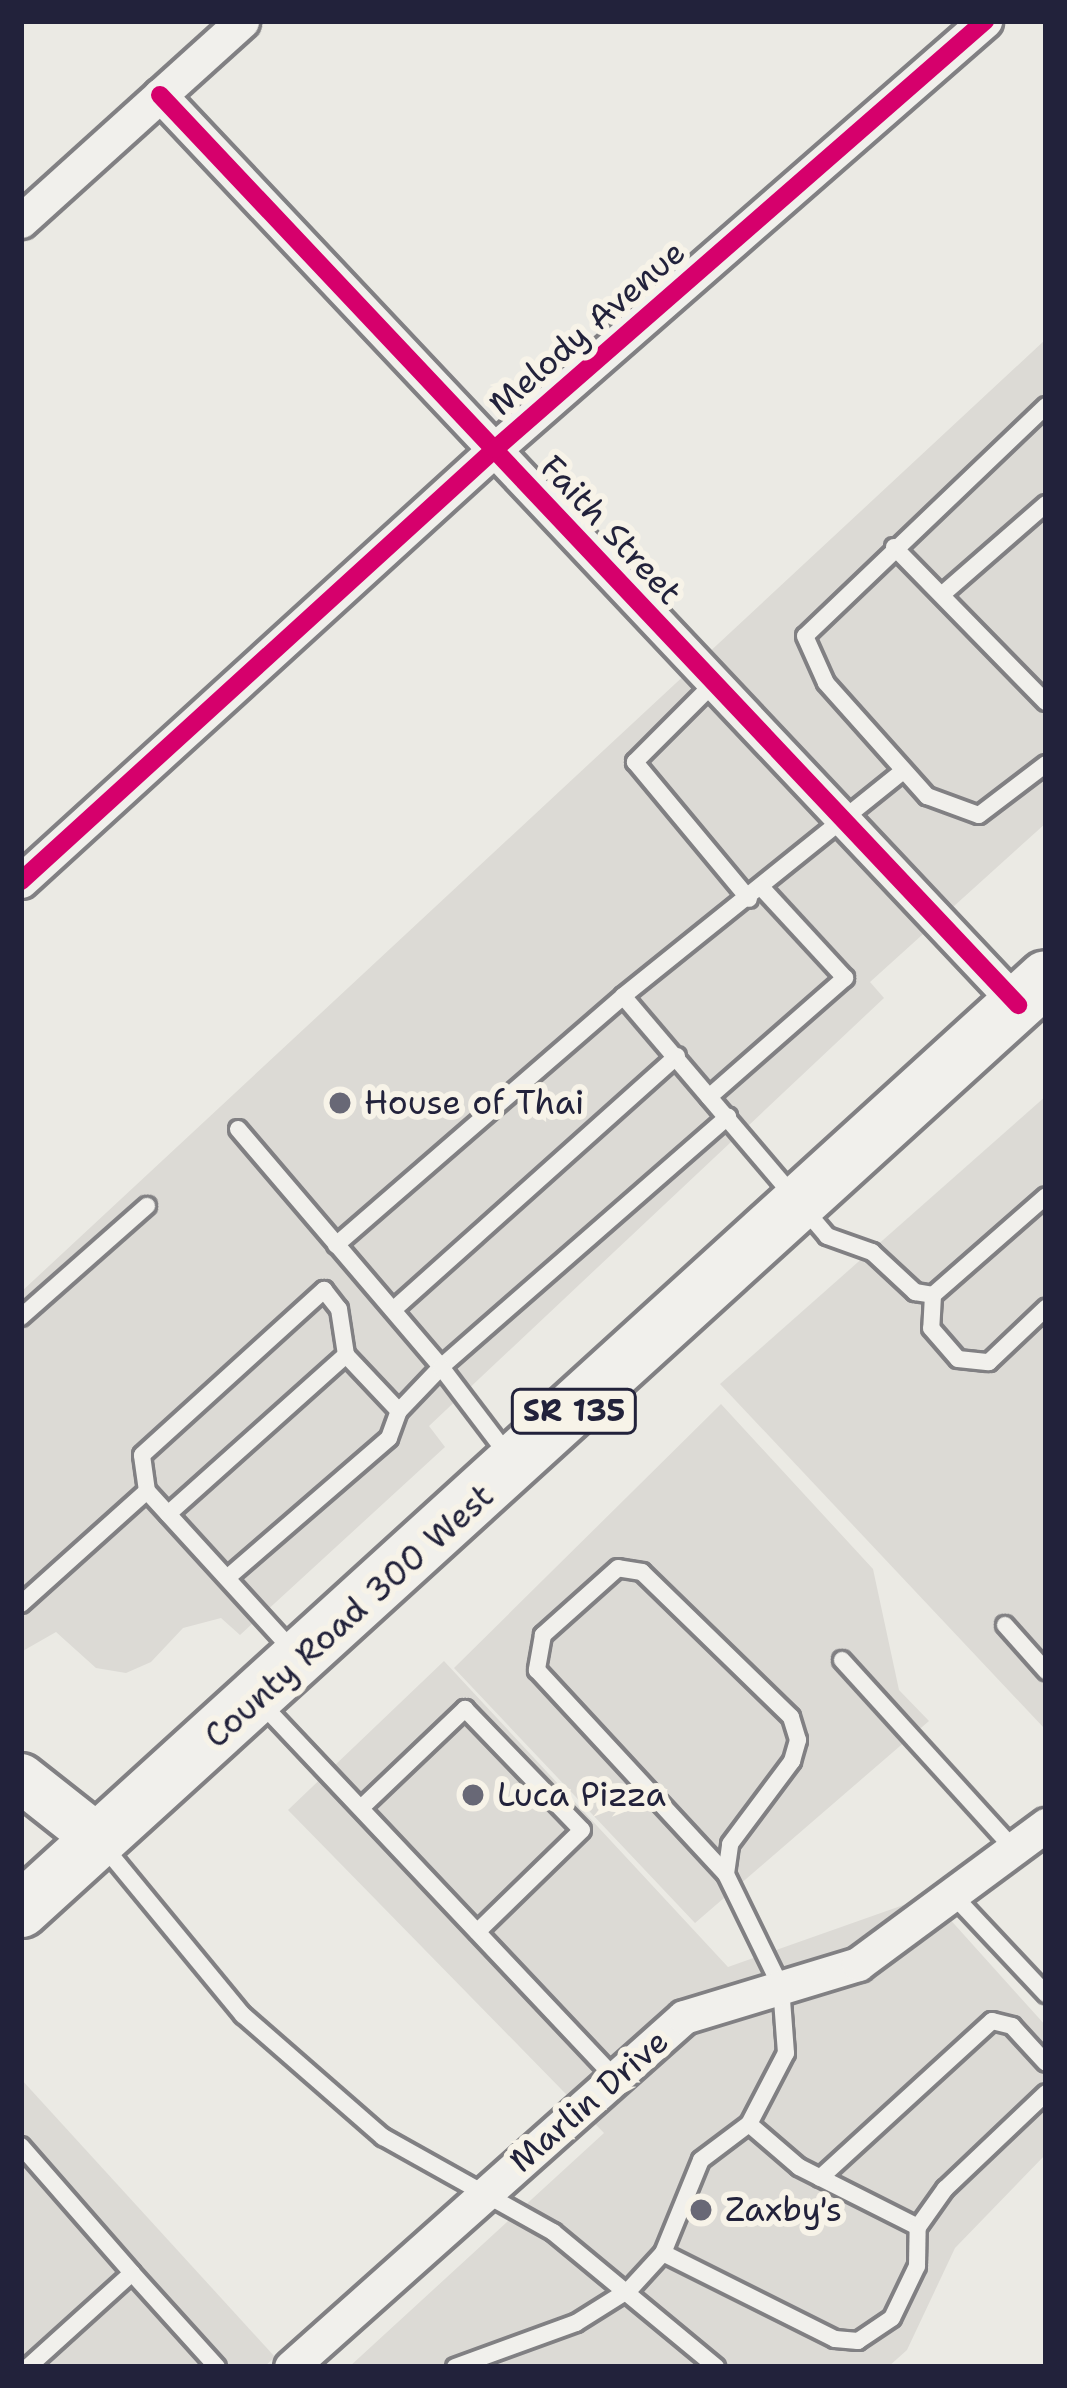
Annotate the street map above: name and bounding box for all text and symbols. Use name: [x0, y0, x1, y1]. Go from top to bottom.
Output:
street label: Melody Avenue: [481, 232, 693, 424]
street label: Faith Street: [532, 447, 690, 613]
place label: House of Thai: [364, 1083, 584, 1123]
marker: House of Thai: [327, 1090, 353, 1116]
road number: SR 135: [508, 1387, 640, 1435]
street label: County Road 300 West: [196, 1476, 502, 1756]
place label: Luca Pizza: [497, 1775, 666, 1815]
marker: Luca Pizza: [460, 1782, 486, 1808]
street label: Marlin Drive: [502, 2021, 676, 2181]
place label: Zaxby's: [725, 2190, 842, 2230]
marker: Zaxby's: [688, 2197, 714, 2223]

